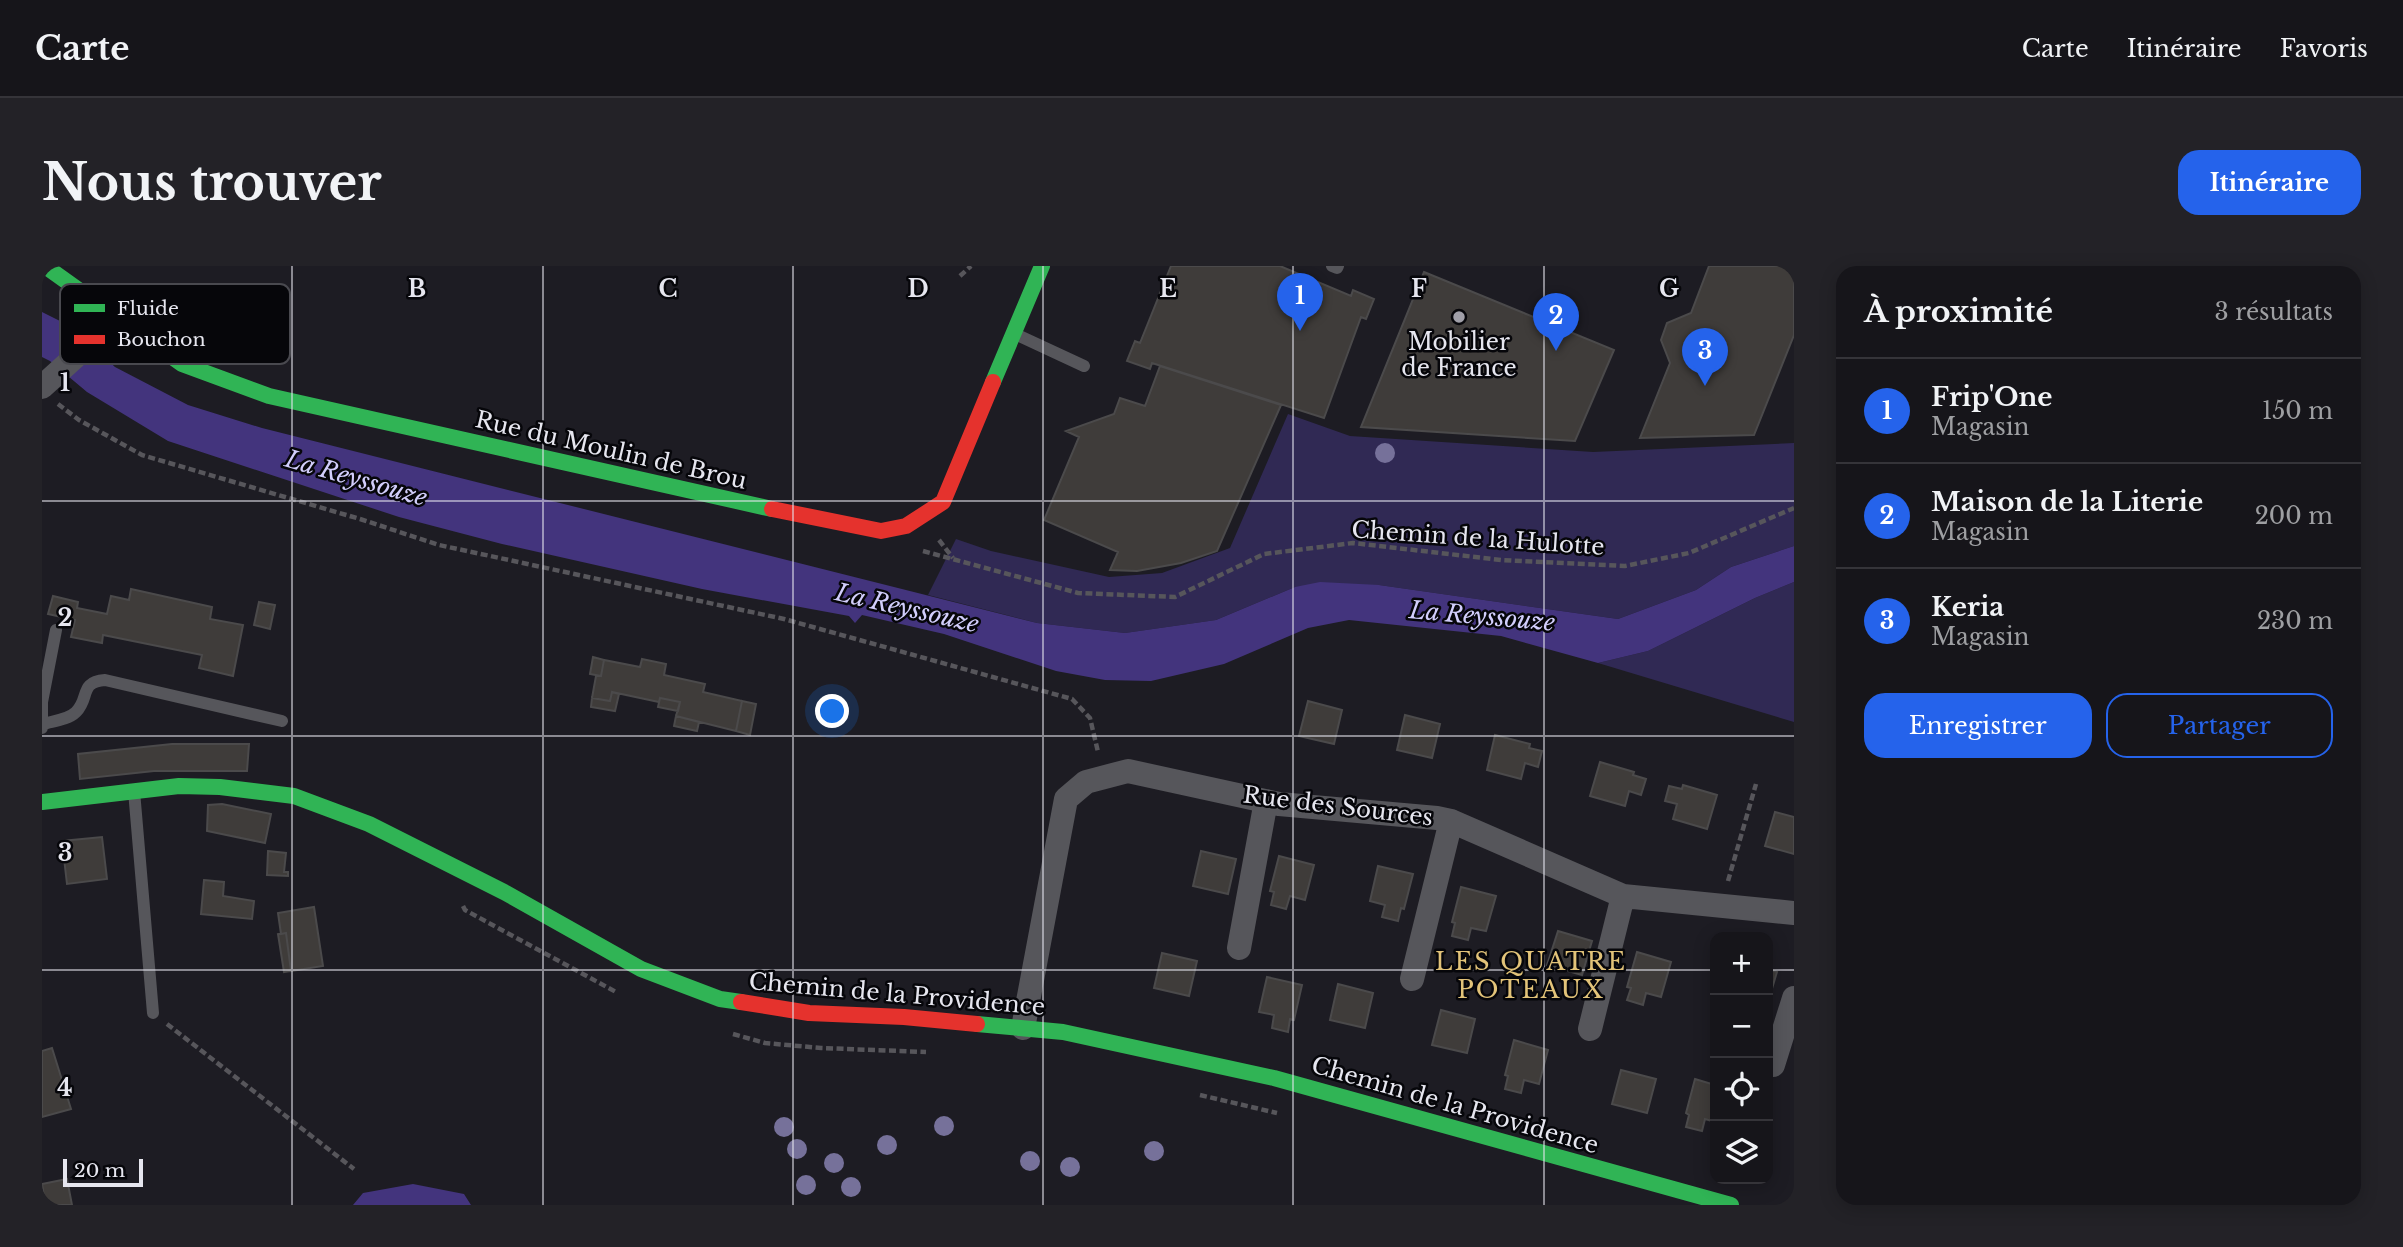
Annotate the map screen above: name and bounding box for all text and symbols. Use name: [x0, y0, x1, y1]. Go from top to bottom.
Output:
text: Carte: [35, 28, 129, 69]
text: Carte: [2022, 34, 2089, 63]
text: Itinéraire: [2127, 34, 2242, 63]
text: Favoris: [2280, 34, 2368, 63]
button: Itinéraire: [2178, 150, 2361, 215]
text: Nous trouver: [42, 152, 382, 213]
pin: 1: [1277, 273, 1323, 331]
text: B: [408, 275, 426, 303]
text: C: [659, 275, 677, 303]
text: D: [907, 275, 929, 303]
text: E: [1159, 275, 1177, 303]
text: F: [1411, 275, 1427, 303]
text: G: [1659, 275, 1679, 303]
legend: [60, 284, 290, 364]
pin: 2: [1533, 293, 1579, 351]
text: À proximité: [1864, 293, 2053, 330]
text: Fluide: [117, 297, 179, 320]
text: 3 résultats: [2214, 298, 2333, 326]
marker: Mobilier de France: [1451, 309, 1467, 325]
text: Bouchon: [117, 328, 206, 351]
place label: Mobilier de France: [1401, 328, 1517, 382]
pin: 3: [1682, 328, 1728, 386]
text: 1: [60, 369, 70, 397]
text: Frip'One: [1931, 381, 2053, 413]
text: 1: [1882, 397, 1892, 425]
text: 150 m: [2262, 397, 2333, 425]
street label: Rue du Moulin de Brou: [473, 405, 749, 495]
text: Magasin: [1931, 413, 2029, 441]
water label: La Reyssouze: [281, 444, 430, 512]
text: Maison de la Literie: [1931, 486, 2203, 518]
text: 2: [1880, 502, 1894, 530]
text: 200 m: [2255, 502, 2333, 530]
street label: Chemin de la Hulotte: [1351, 515, 1605, 561]
text: Magasin: [1931, 518, 2029, 546]
water label: La Reyssouze: [832, 577, 982, 639]
text: Keria: [1931, 591, 2004, 623]
water label: La Reyssouze: [1407, 595, 1556, 637]
text: 2: [58, 604, 72, 632]
text: 3: [1880, 607, 1894, 635]
text: 230 m: [2257, 607, 2333, 635]
text: Magasin: [1931, 623, 2029, 651]
button: Enregistrer: [1864, 693, 2092, 758]
button: Partager: [2106, 693, 2333, 758]
your location: [815, 694, 849, 728]
street label: Rue des Sources: [1241, 780, 1435, 832]
text: 3: [58, 839, 72, 867]
map controls: [1710, 932, 1773, 1184]
button: +: [1710, 932, 1773, 995]
district label: LES QUATRE POTEAUX: [1435, 947, 1627, 1004]
street label: Chemin de la Providence: [748, 967, 1046, 1021]
button: −: [1710, 995, 1773, 1058]
street label: Chemin de la Providence: [1308, 1051, 1602, 1159]
button: locate: [1710, 1058, 1773, 1121]
text: 4: [57, 1074, 73, 1102]
button: layers: [1710, 1121, 1773, 1184]
scale bar: [63, 1156, 144, 1188]
text: 20 m: [74, 1159, 125, 1182]

